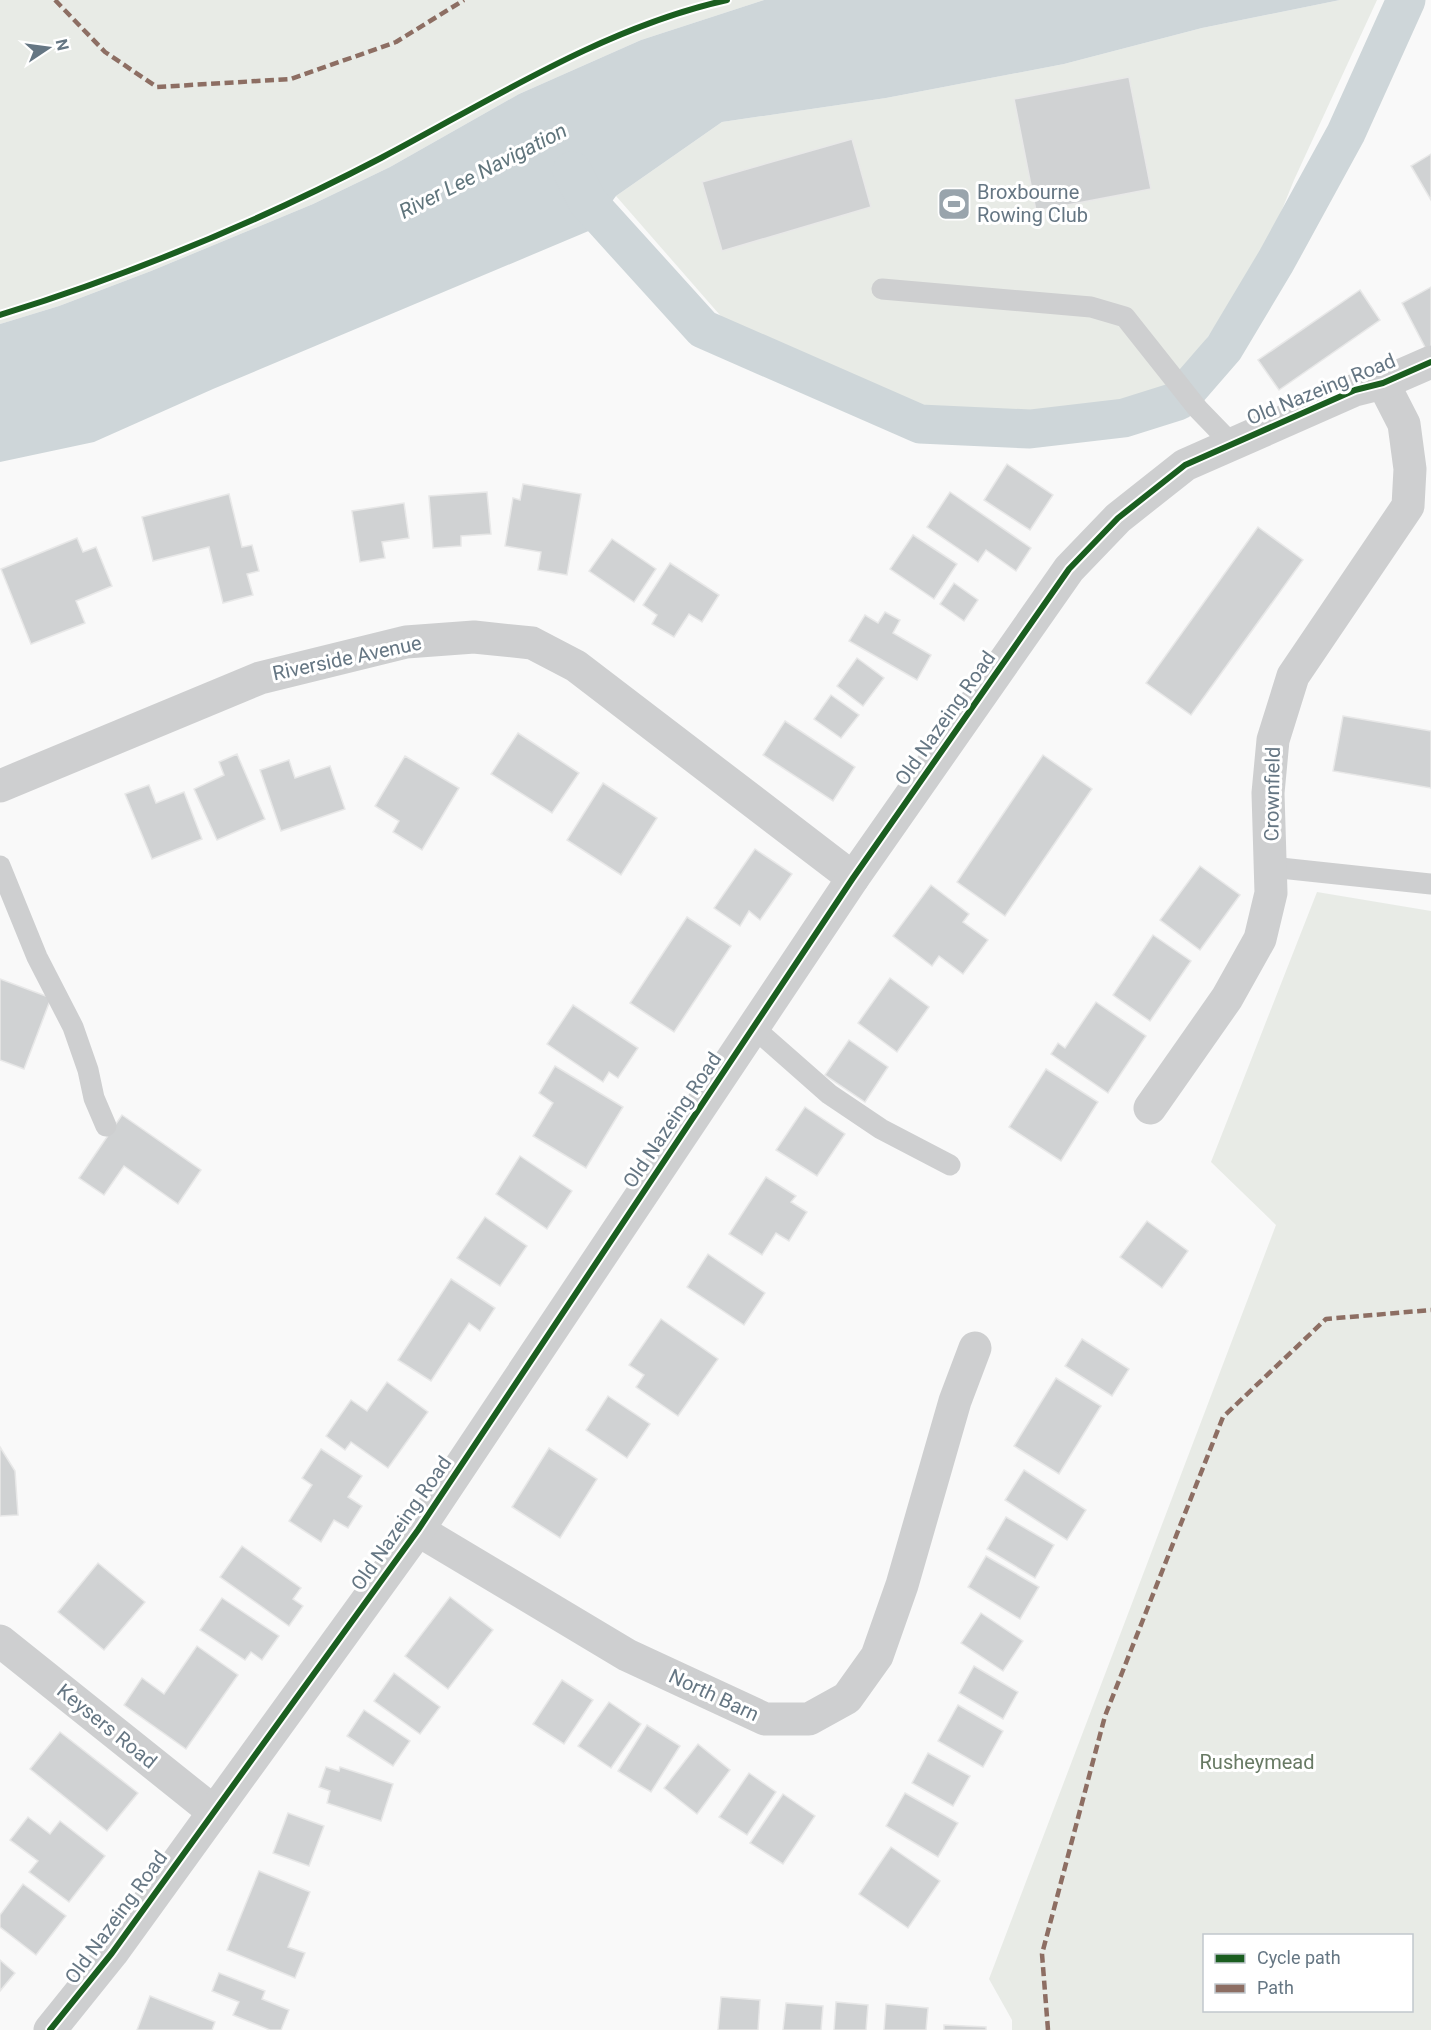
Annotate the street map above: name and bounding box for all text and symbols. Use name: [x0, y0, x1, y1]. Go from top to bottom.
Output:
north arrow: [18, 18, 78, 78]
text: N: [52, 37, 73, 52]
water label: River Lee Navigation: [395, 118, 571, 224]
place label: Broxbourne Rowing Club: [977, 180, 1088, 227]
sports icon: Broxbourne Rowing Club: [936, 186, 972, 222]
street label: Old Nazeing Road: [1243, 348, 1399, 430]
street label: Riverside Avenue: [270, 631, 424, 685]
street label: Old Nazeing Road: [890, 646, 1000, 790]
street label: Crownfield: [1259, 746, 1285, 842]
street label: Old Nazeing Road: [618, 1048, 726, 1192]
street label: Old Nazeing Road: [346, 1451, 456, 1595]
street label: North Barn: [665, 1664, 763, 1726]
street label: Keysers Road: [52, 1679, 162, 1773]
park label: Rusheymead: [1200, 1750, 1314, 1774]
street label: Old Nazeing Road: [60, 1846, 172, 1988]
legend: [1203, 1934, 1413, 2012]
text: Cycle path: [1257, 1947, 1341, 1968]
text: Path: [1257, 1977, 1294, 1998]

